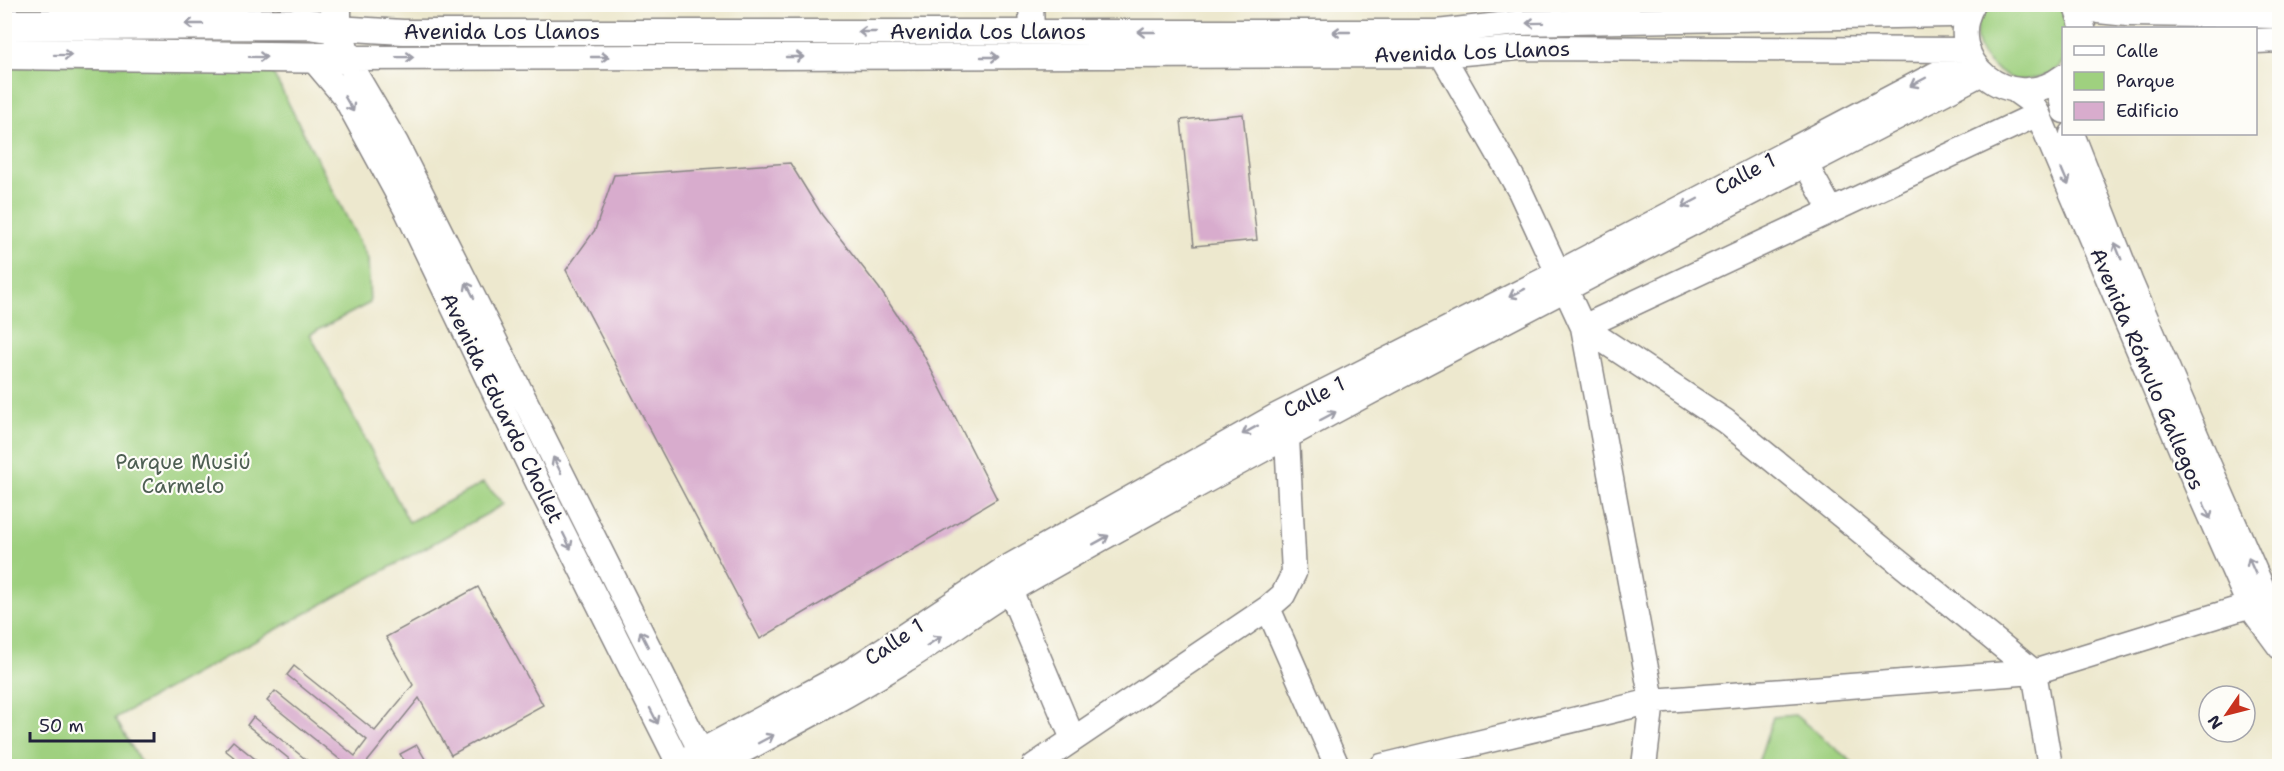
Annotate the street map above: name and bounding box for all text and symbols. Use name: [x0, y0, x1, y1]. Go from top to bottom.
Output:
one-way arrow: [1526, 17, 1546, 29]
one-way arrow: [185, 18, 205, 30]
street label: Avenida Los Llanos: [404, 18, 600, 46]
street label: Avenida Los Llanos: [890, 18, 1086, 46]
one-way arrow: [857, 26, 877, 38]
one-way arrow: [1136, 26, 1156, 38]
one-way arrow: [1331, 26, 1351, 38]
legend: [2062, 27, 2257, 135]
street label: Avenida Los Llanos: [1373, 35, 1571, 69]
text: Calle: [2116, 39, 2159, 63]
one-way arrow: [52, 49, 72, 60]
one-way arrow: [247, 51, 267, 62]
one-way arrow: [394, 51, 414, 63]
one-way arrow: [589, 51, 609, 63]
one-way arrow: [784, 51, 804, 63]
one-way arrow: [979, 51, 999, 63]
text: Parque: [2116, 69, 2175, 93]
one-way arrow: [1910, 76, 1927, 88]
one-way arrow: [343, 95, 355, 112]
text: Edificio: [2116, 99, 2179, 123]
street label: Calle 1: [1709, 146, 1781, 202]
one-way arrow: [2060, 167, 2071, 185]
one-way arrow: [1682, 197, 1699, 209]
one-way arrow: [2112, 242, 2123, 261]
street label: Avenida Rómulo Gallegos: [2083, 244, 2211, 494]
one-way arrow: [463, 282, 475, 300]
street label: Avenida Eduardo Chollet: [434, 288, 570, 528]
one-way arrow: [1509, 288, 1527, 300]
street label: Calle 1: [1278, 370, 1350, 424]
one-way arrow: [1318, 410, 1336, 421]
one-way arrow: [1242, 425, 1259, 437]
park label: Parque Musiú Carmelo: [115, 448, 251, 500]
one-way arrow: [550, 456, 562, 474]
one-way arrow: [2202, 501, 2214, 519]
one-way arrow: [562, 532, 574, 550]
one-way arrow: [1092, 534, 1109, 546]
one-way arrow: [2246, 557, 2257, 575]
street label: Calle 1: [859, 612, 929, 672]
one-way arrow: [638, 631, 649, 649]
one-way arrow: [926, 634, 943, 647]
north arrow: [2197, 684, 2257, 744]
scale bar: [30, 705, 154, 743]
one-way arrow: [649, 706, 661, 724]
text: N: [2203, 711, 2227, 734]
text: 50 m: [39, 714, 84, 738]
one-way arrow: [757, 733, 774, 745]

